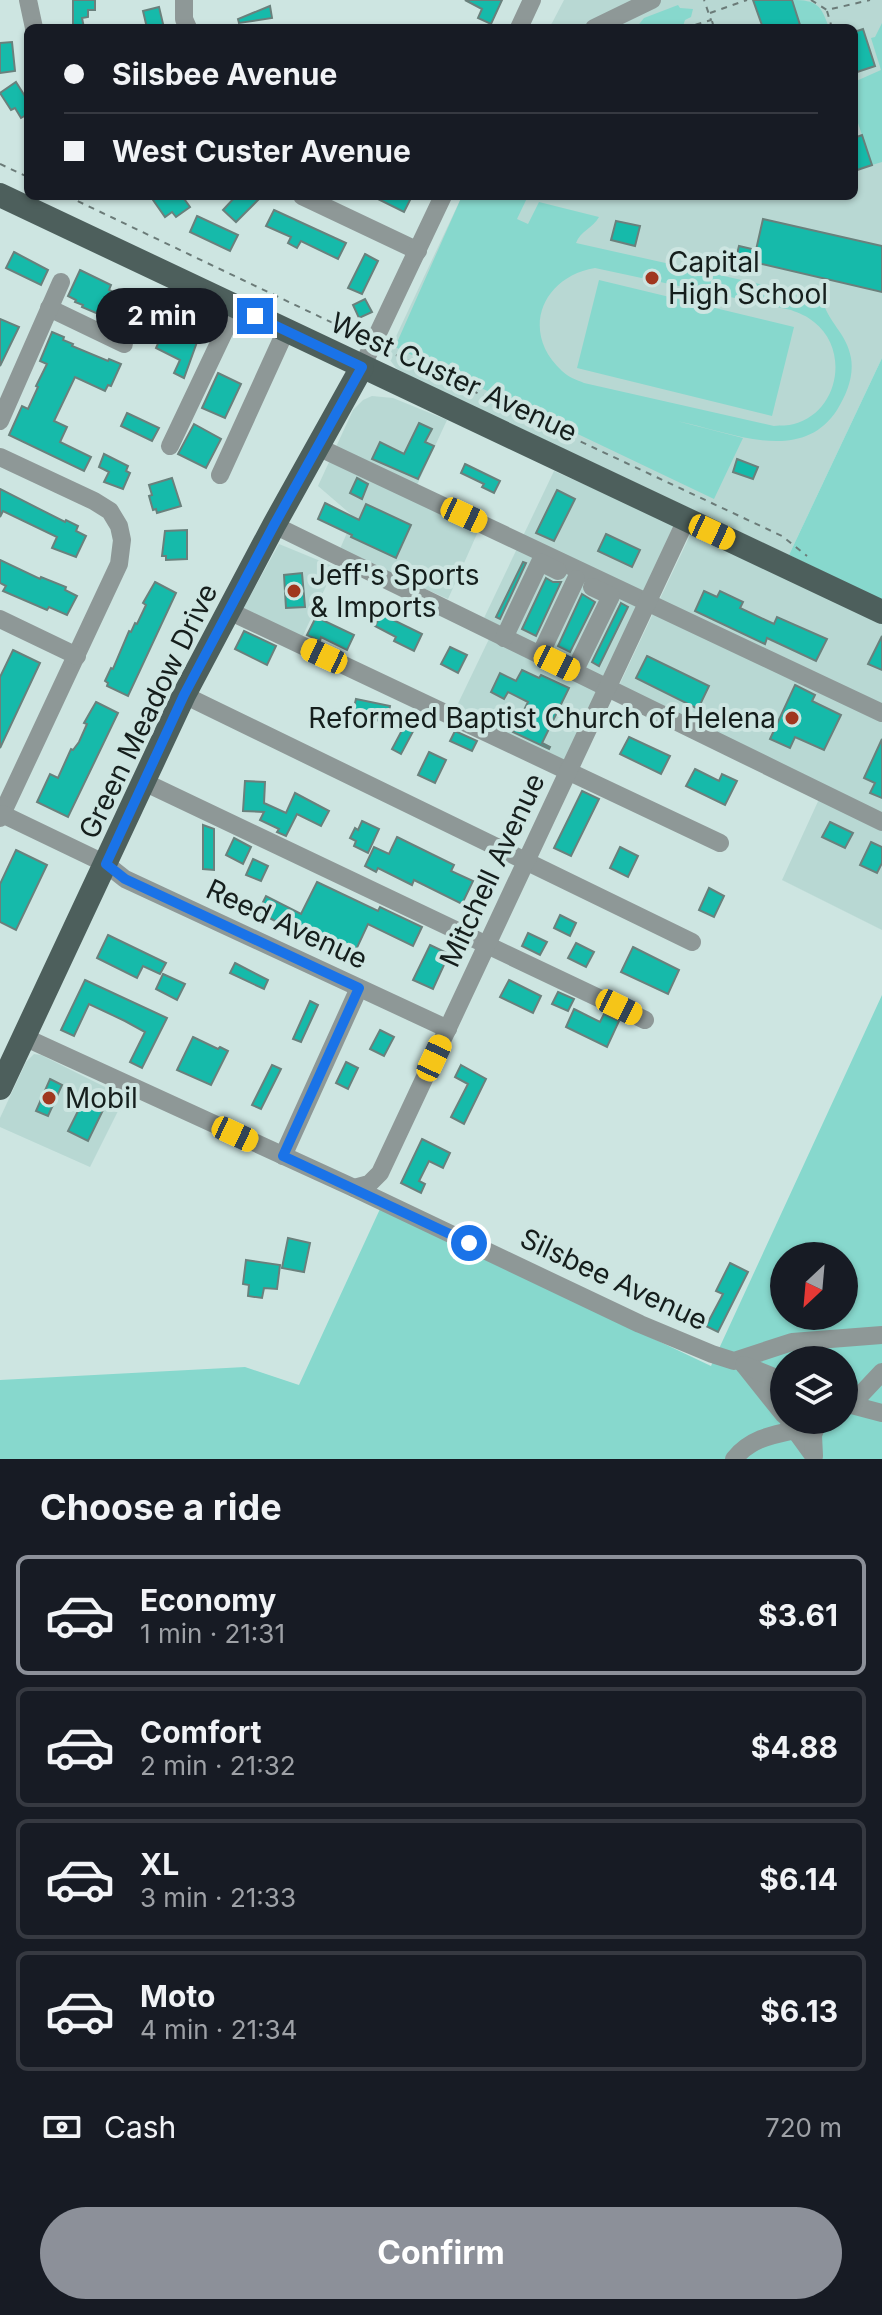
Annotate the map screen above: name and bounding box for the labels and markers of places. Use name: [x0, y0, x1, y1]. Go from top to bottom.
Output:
place label: Capital High School: [668, 245, 828, 311]
marker: Capital High School: [643, 269, 661, 287]
place label: Jeff's Sports & Imports: [310, 558, 480, 624]
marker: Jeff's Sports & Imports: [285, 582, 303, 600]
place label: Reformed Baptist Church of Helena: [308, 701, 776, 735]
marker: Reformed Baptist Church of Helena: [783, 709, 801, 727]
place label: Mobil: [65, 1081, 138, 1115]
marker: Mobil: [40, 1089, 58, 1107]

